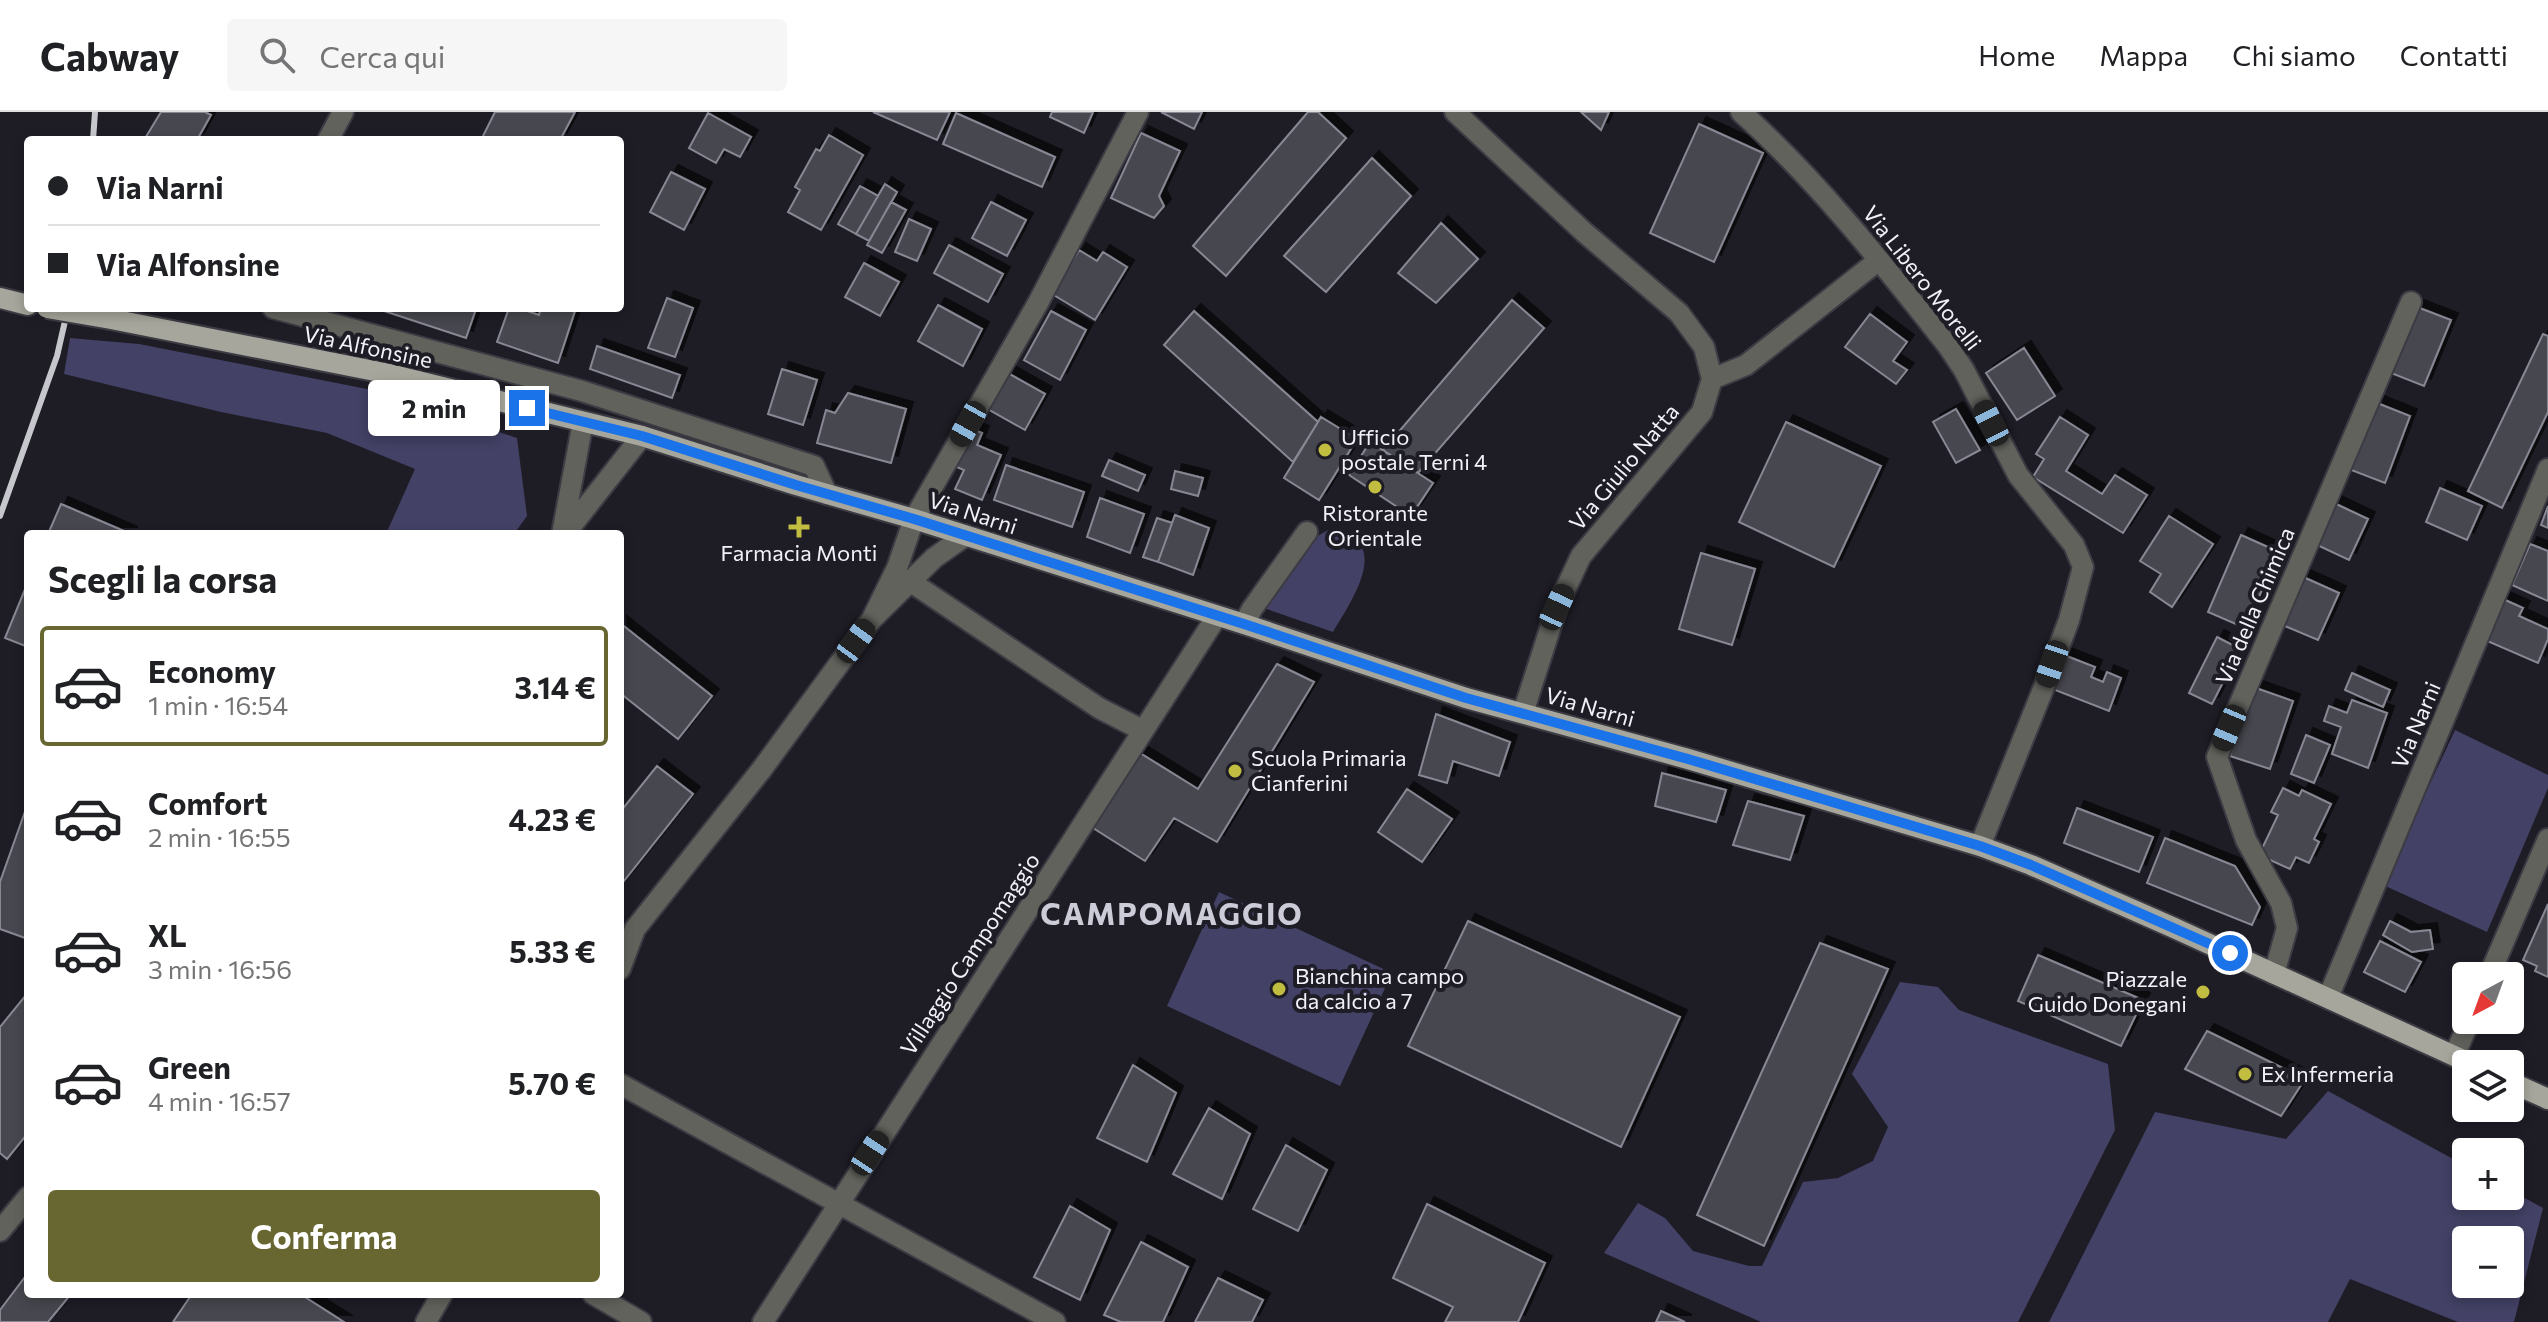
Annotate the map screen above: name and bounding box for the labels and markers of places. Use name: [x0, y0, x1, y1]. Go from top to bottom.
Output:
place label: Ufficio postale Terni 4: [1341, 423, 1487, 475]
marker: Ufficio postale Terni 4: [1316, 441, 1334, 459]
marker: Ristorante Orientale: [1366, 478, 1384, 496]
place label: Ristorante Orientale: [1322, 499, 1428, 551]
marker: Farmacia Monti: [790, 518, 808, 536]
place label: Farmacia Monti: [721, 539, 877, 566]
place label: Scuola Primaria Cianferini: [1251, 744, 1406, 796]
marker: Scuola Primaria Cianferini: [1226, 762, 1244, 780]
place label: Bianchina campo da calcio a 7: [1295, 962, 1464, 1014]
place label: Piazzale Guido Donegani: [2028, 965, 2187, 1017]
marker: Bianchina campo da calcio a 7: [1270, 980, 1288, 998]
marker: Piazzale Guido Donegani: [2194, 983, 2212, 1001]
place label: Ex Infermeria: [2261, 1060, 2394, 1087]
marker: Ex Infermeria: [2236, 1065, 2254, 1083]

